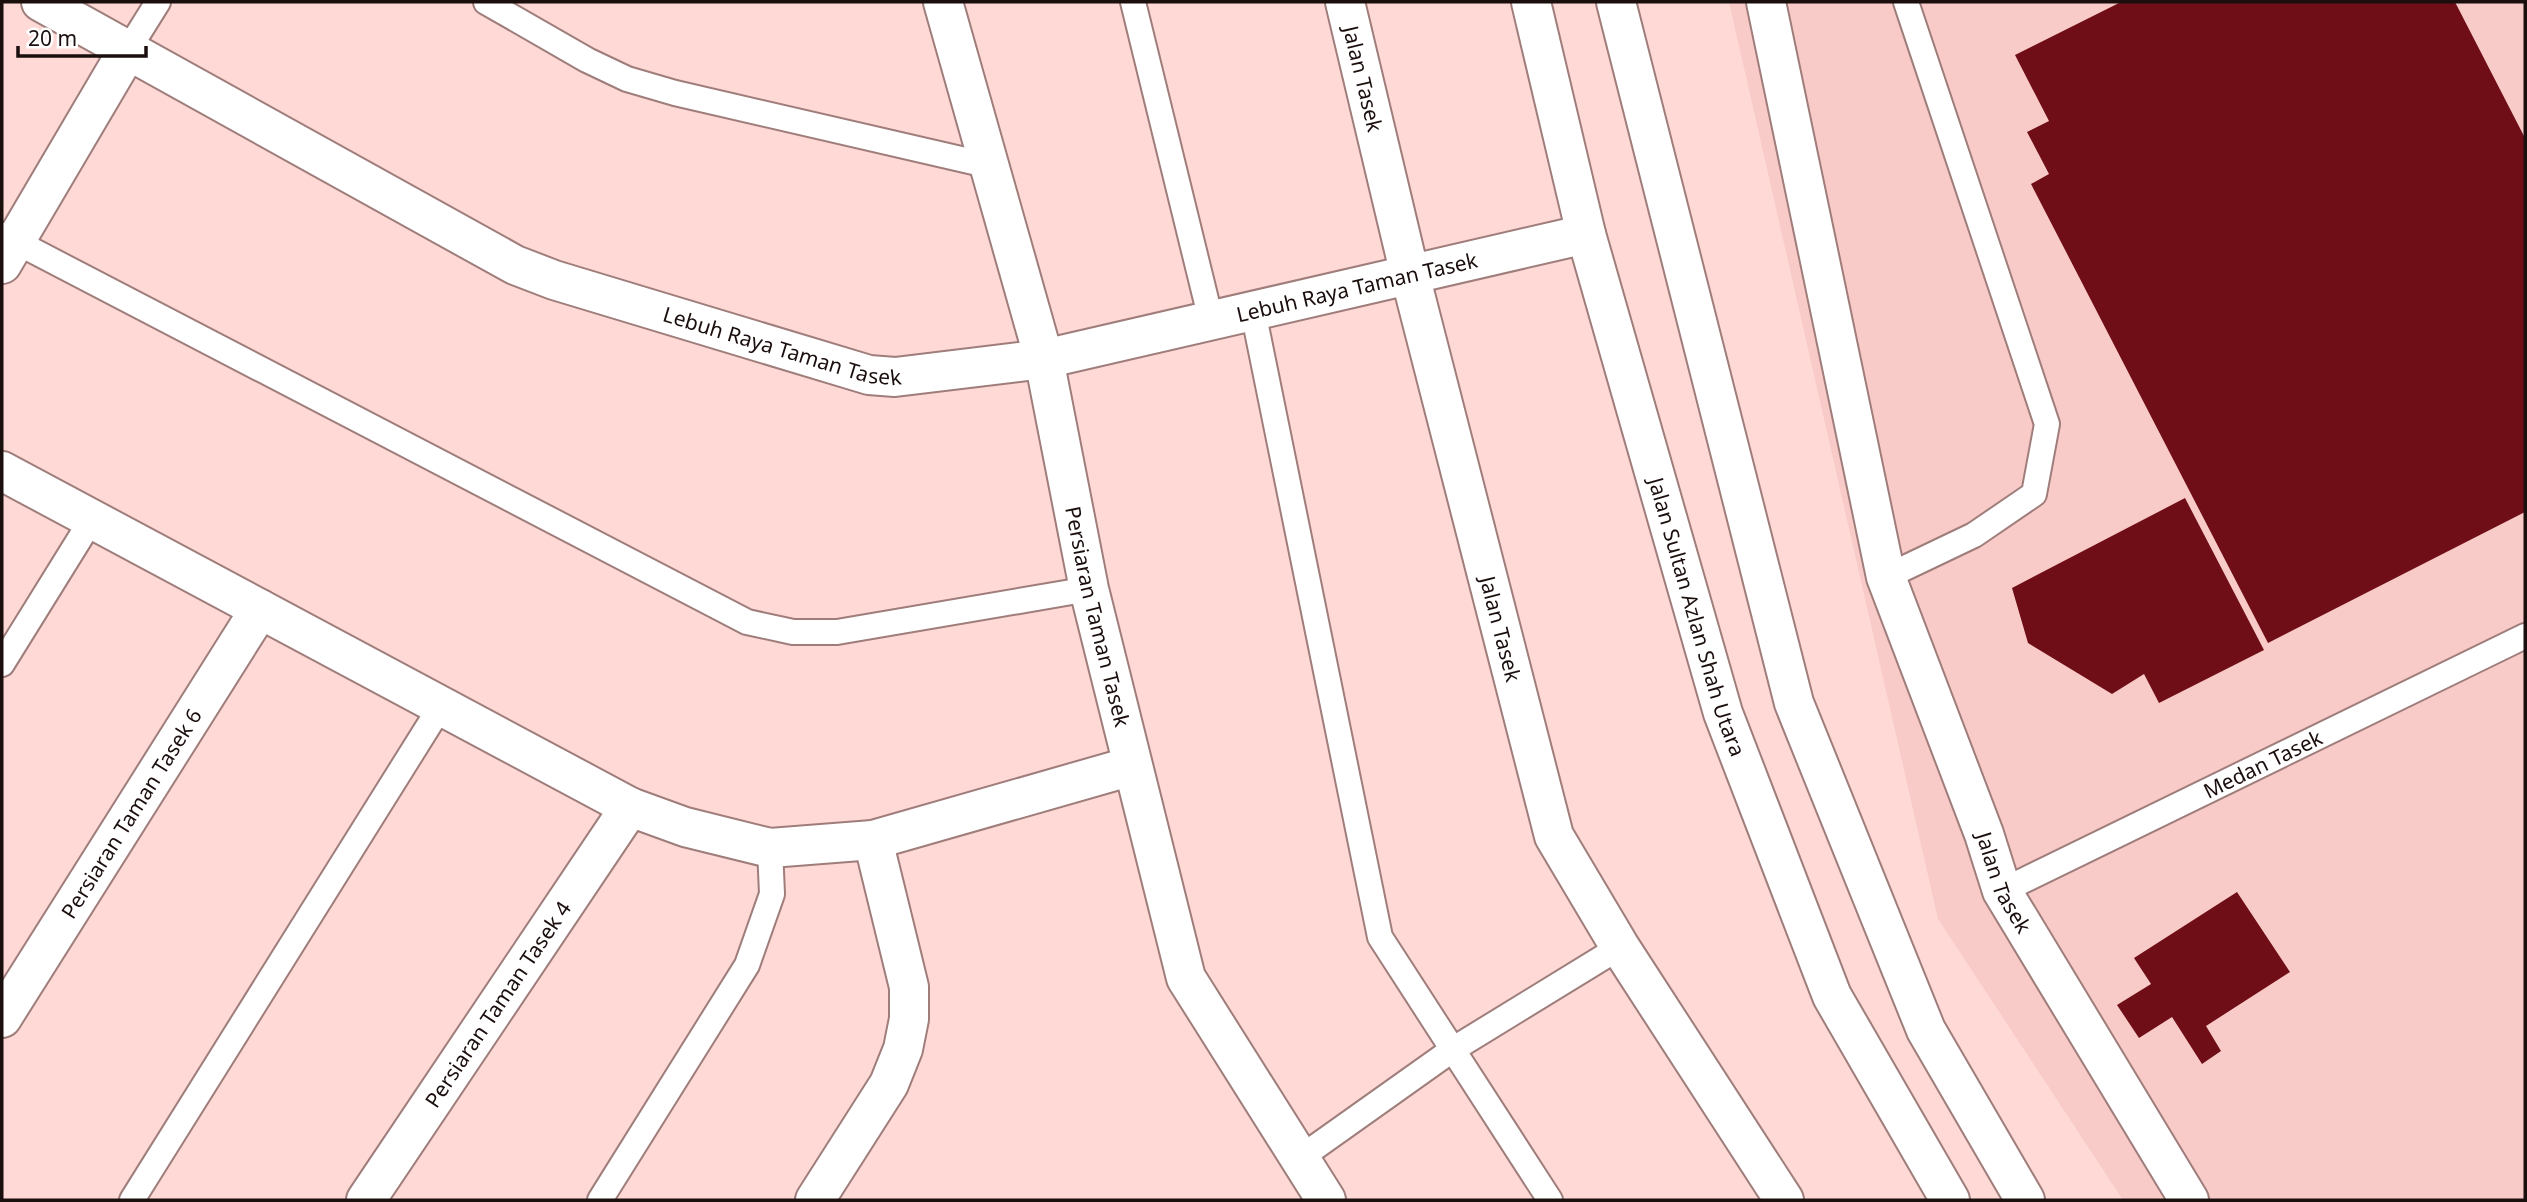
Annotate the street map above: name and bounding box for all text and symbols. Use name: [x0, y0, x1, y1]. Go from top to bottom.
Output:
scale bar: [18, 14, 145, 58]
street label: Jalan Tasek: [1337, 21, 1390, 135]
text: 20 m: [28, 24, 77, 52]
street label: Lebuh Raya Taman Tasek: [1233, 245, 1481, 328]
street label: Lebuh Raya Taman Tasek: [660, 300, 904, 391]
street label: Jalan Sultan Azlan Shah Utara: [1642, 472, 1752, 760]
street label: Persiaran Taman Tasek: [1059, 504, 1137, 730]
street label: Jalan Tasek: [1473, 571, 1528, 685]
street label: Persiaran Taman Tasek 6: [54, 703, 208, 924]
street label: Medan Tasek: [2199, 723, 2327, 805]
street label: Jalan Tasek: [1970, 826, 2039, 939]
street label: Persiaran Taman Tasek 4: [418, 895, 577, 1113]

